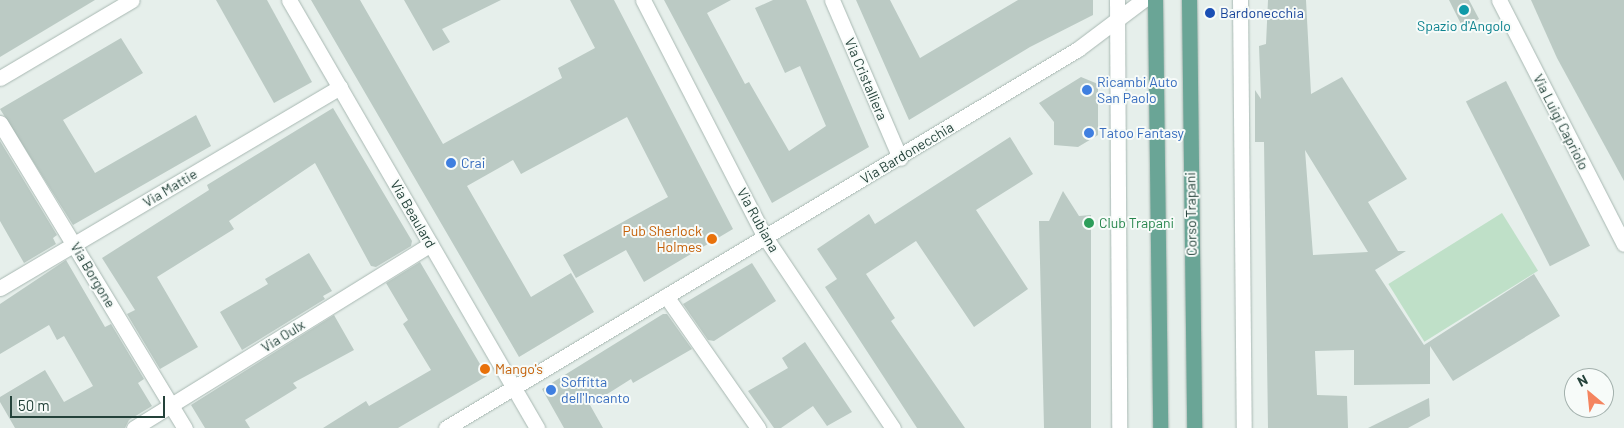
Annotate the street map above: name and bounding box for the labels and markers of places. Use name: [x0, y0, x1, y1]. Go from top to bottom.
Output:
marker: Spazio d'Angolo: [1458, 4, 1470, 16]
place label: Bardonecchia: [1220, 5, 1304, 21]
marker: Bardonecchia: [1204, 7, 1216, 19]
place label: Spazio d'Angolo: [1417, 18, 1511, 34]
place label: Ricambi Auto San Paolo: [1097, 74, 1178, 106]
marker: Ricambi Auto San Paolo: [1081, 84, 1093, 96]
place label: Tatoo Fantasy: [1099, 125, 1184, 141]
marker: Tatoo Fantasy: [1083, 127, 1095, 139]
place label: Crai: [461, 155, 485, 171]
marker: Crai: [445, 157, 457, 169]
place label: Club Trapani: [1099, 215, 1174, 231]
marker: Club Trapani: [1083, 217, 1095, 229]
place label: Pub Sherlock Holmes: [622, 223, 702, 256]
marker: Pub Sherlock Holmes: [706, 233, 718, 245]
place label: Mango's: [495, 361, 543, 377]
marker: Mango's: [479, 363, 491, 375]
place label: Soffitta dell'Incanto: [561, 374, 630, 407]
marker: Soffitta dell'Incanto: [545, 384, 557, 396]

